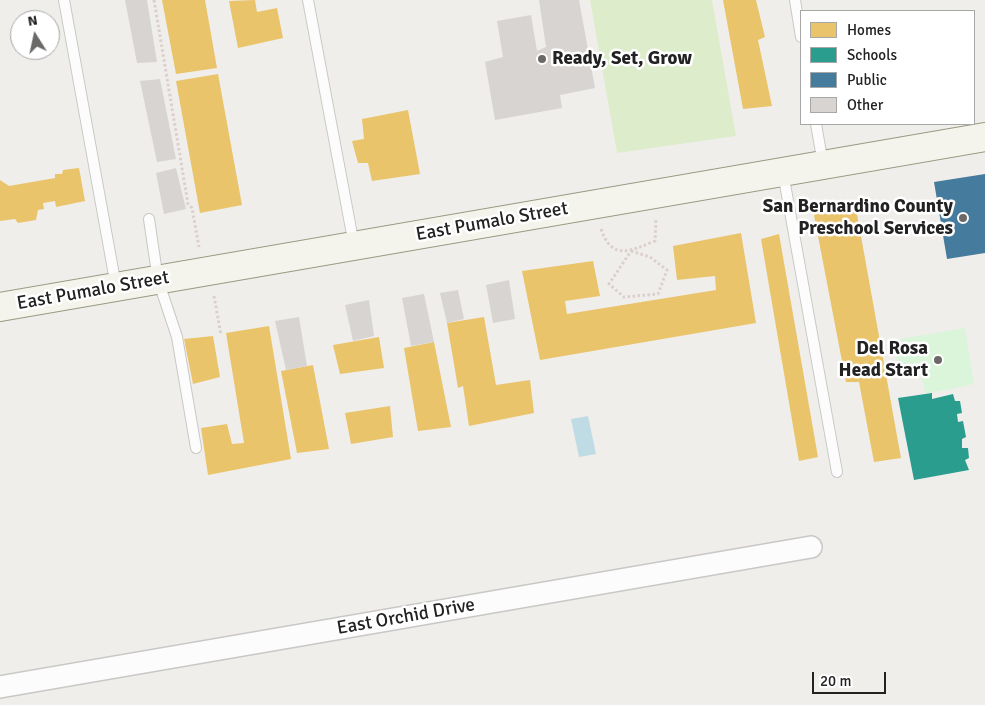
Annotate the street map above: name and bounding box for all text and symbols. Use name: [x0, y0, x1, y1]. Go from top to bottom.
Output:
north arrow: [10, 10, 60, 60]
legend: [800, 10, 975, 125]
text: N: [26, 12, 39, 30]
text: Homes: [847, 21, 891, 39]
text: Schools: [847, 46, 897, 64]
place label: Ready, Set, Grow: [552, 48, 692, 70]
marker: Ready, Set, Grow: [536, 53, 548, 65]
text: Public: [847, 71, 887, 89]
text: Other: [847, 96, 883, 114]
place label: San Bernardino County Preschool Services: [763, 196, 953, 240]
street label: East Pumalo Street: [414, 197, 570, 247]
marker: San Bernardino County Preschool Services: [957, 212, 969, 224]
street label: East Pumalo Street: [15, 266, 171, 316]
place label: Del Rosa Head Start: [839, 338, 928, 382]
marker: Del Rosa Head Start: [932, 354, 944, 366]
street label: East Orchid Drive: [335, 594, 477, 640]
scale bar: [815, 662, 889, 694]
text: 20 m: [820, 672, 851, 690]

